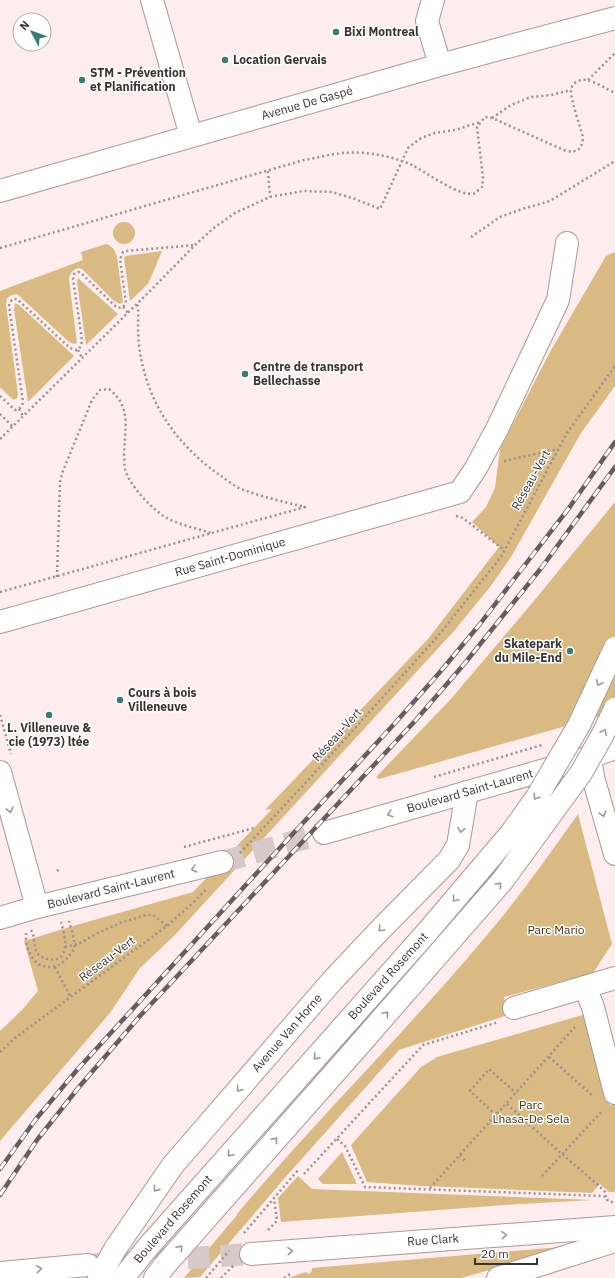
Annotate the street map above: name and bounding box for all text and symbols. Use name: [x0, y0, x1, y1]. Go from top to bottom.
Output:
north arrow: [12, 12, 52, 52]
text: N: [17, 18, 32, 33]
place label: Bixi Montreal: [344, 24, 419, 39]
marker: Bixi Montreal: [331, 27, 341, 37]
place label: Location Gervais: [233, 52, 327, 67]
marker: Location Gervais: [220, 55, 230, 65]
place label: STM - Prévention et Planification: [90, 65, 186, 94]
marker: STM - Prévention et Planification: [77, 75, 87, 85]
street label: Avenue De Gaspé: [259, 82, 355, 123]
place label: Centre de transport Bellechasse: [253, 359, 364, 388]
marker: Centre de transport Bellechasse: [240, 369, 250, 379]
street label: Réseau-Vert: [508, 447, 553, 512]
street label: Rue Saint-Dominique: [173, 533, 287, 579]
place label: Skatepark du Mile-End: [494, 636, 562, 665]
marker: Skatepark du Mile-End: [565, 646, 575, 656]
one-way arrow: [596, 679, 604, 687]
place label: Cours à bois Villeneuve: [128, 685, 197, 714]
marker: Cours à bois Villeneuve: [115, 695, 125, 705]
street label: Réseau-Vert: [309, 705, 364, 764]
marker: L. Villeneuve & cie (1973) ltée: [44, 710, 54, 720]
place label: L. Villeneuve & cie (1973) ltée: [7, 720, 91, 749]
one-way arrow: [599, 728, 607, 736]
street label: Boulevard Saint-Laurent: [405, 765, 535, 816]
one-way arrow: [533, 793, 541, 800]
one-way arrow: [5, 806, 14, 813]
one-way arrow: [386, 809, 393, 818]
one-way arrow: [599, 811, 607, 817]
one-way arrow: [457, 827, 465, 833]
one-way arrow: [190, 864, 197, 873]
street label: Boulevard Saint-Laurent: [46, 865, 176, 912]
one-way arrow: [494, 882, 501, 889]
one-way arrow: [453, 894, 460, 902]
park label: Parc Mario: [527, 922, 585, 937]
one-way arrow: [378, 924, 386, 932]
street label: Boulevard Rosemont: [344, 929, 431, 1022]
street label: Réseau-Vert: [76, 933, 138, 985]
street label: Avenue Van Horne: [249, 990, 325, 1075]
one-way arrow: [381, 1012, 388, 1019]
one-way arrow: [313, 1052, 321, 1060]
one-way arrow: [236, 1084, 243, 1092]
park label: Parc Lhasa-De Sela: [493, 1097, 570, 1126]
one-way arrow: [270, 1137, 278, 1145]
one-way arrow: [227, 1149, 234, 1157]
street label: Boulevard Rosemont: [130, 1171, 215, 1266]
one-way arrow: [154, 1185, 161, 1192]
street label: Rue Clark: [407, 1230, 460, 1249]
one-way arrow: [501, 1231, 507, 1240]
scale bar: [475, 1240, 537, 1266]
one-way arrow: [175, 1245, 182, 1253]
one-way arrow: [287, 1246, 293, 1255]
text: 20 m: [481, 1246, 509, 1261]
one-way arrow: [36, 1265, 42, 1274]

